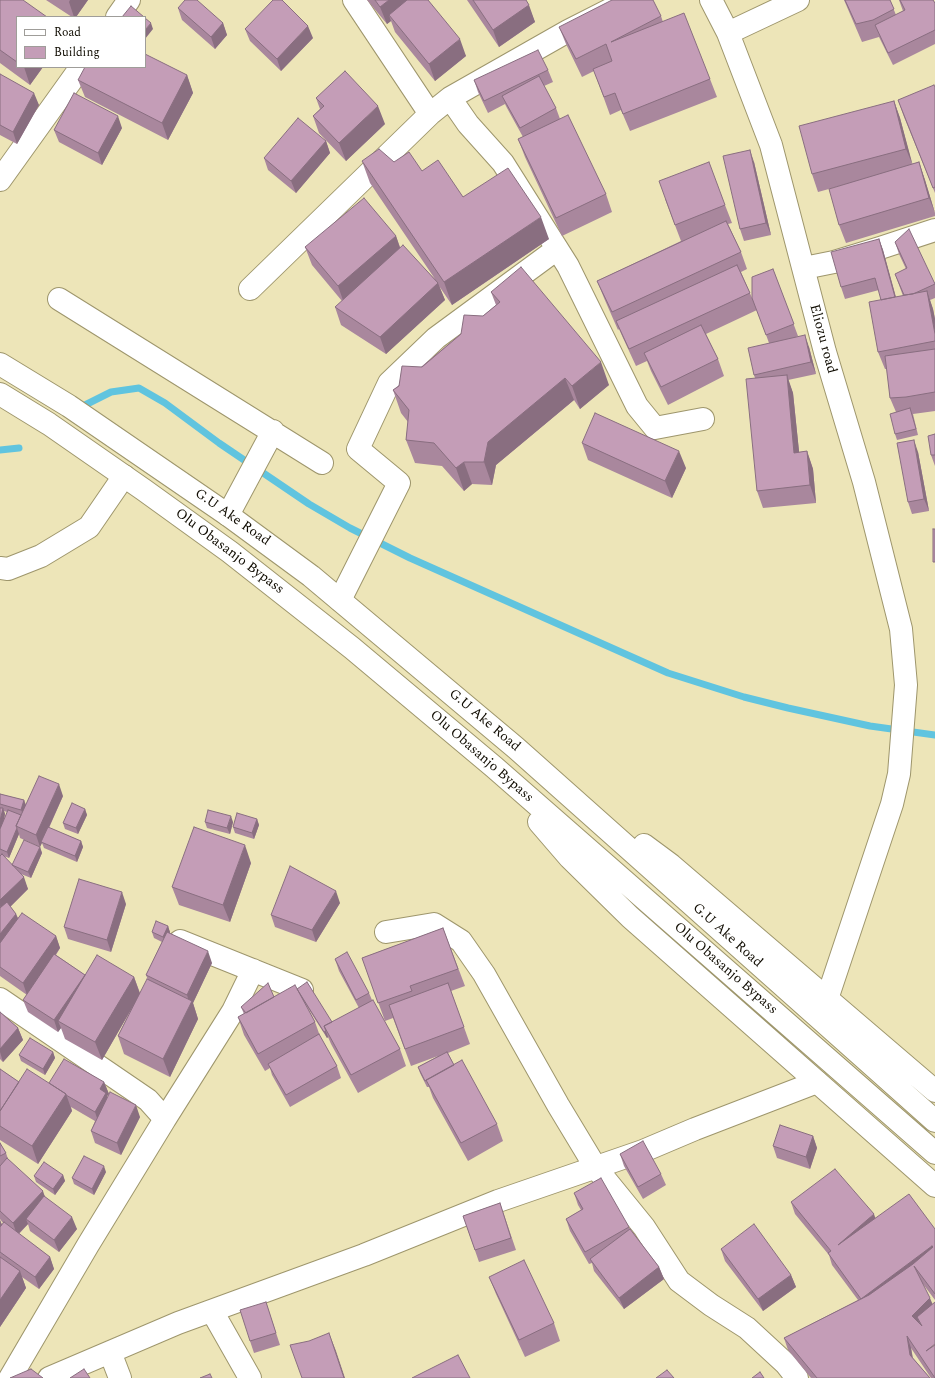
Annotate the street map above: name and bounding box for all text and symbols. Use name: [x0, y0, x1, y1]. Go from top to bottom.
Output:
legend: [16, 16, 146, 68]
text: Road: [54, 23, 81, 42]
text: Building: [54, 43, 100, 62]
street label: Eliozu road: [805, 303, 839, 375]
street label: G.U Ake Road: [191, 486, 273, 550]
street label: Olu Obasanjo Bypass: [171, 506, 287, 598]
street label: G.U Ake Road: [445, 686, 523, 756]
street label: Olu Obasanjo Bypass: [426, 707, 536, 807]
street label: G.U Ake Road: [689, 900, 765, 972]
street label: Olu Obasanjo Bypass: [670, 919, 780, 1019]

